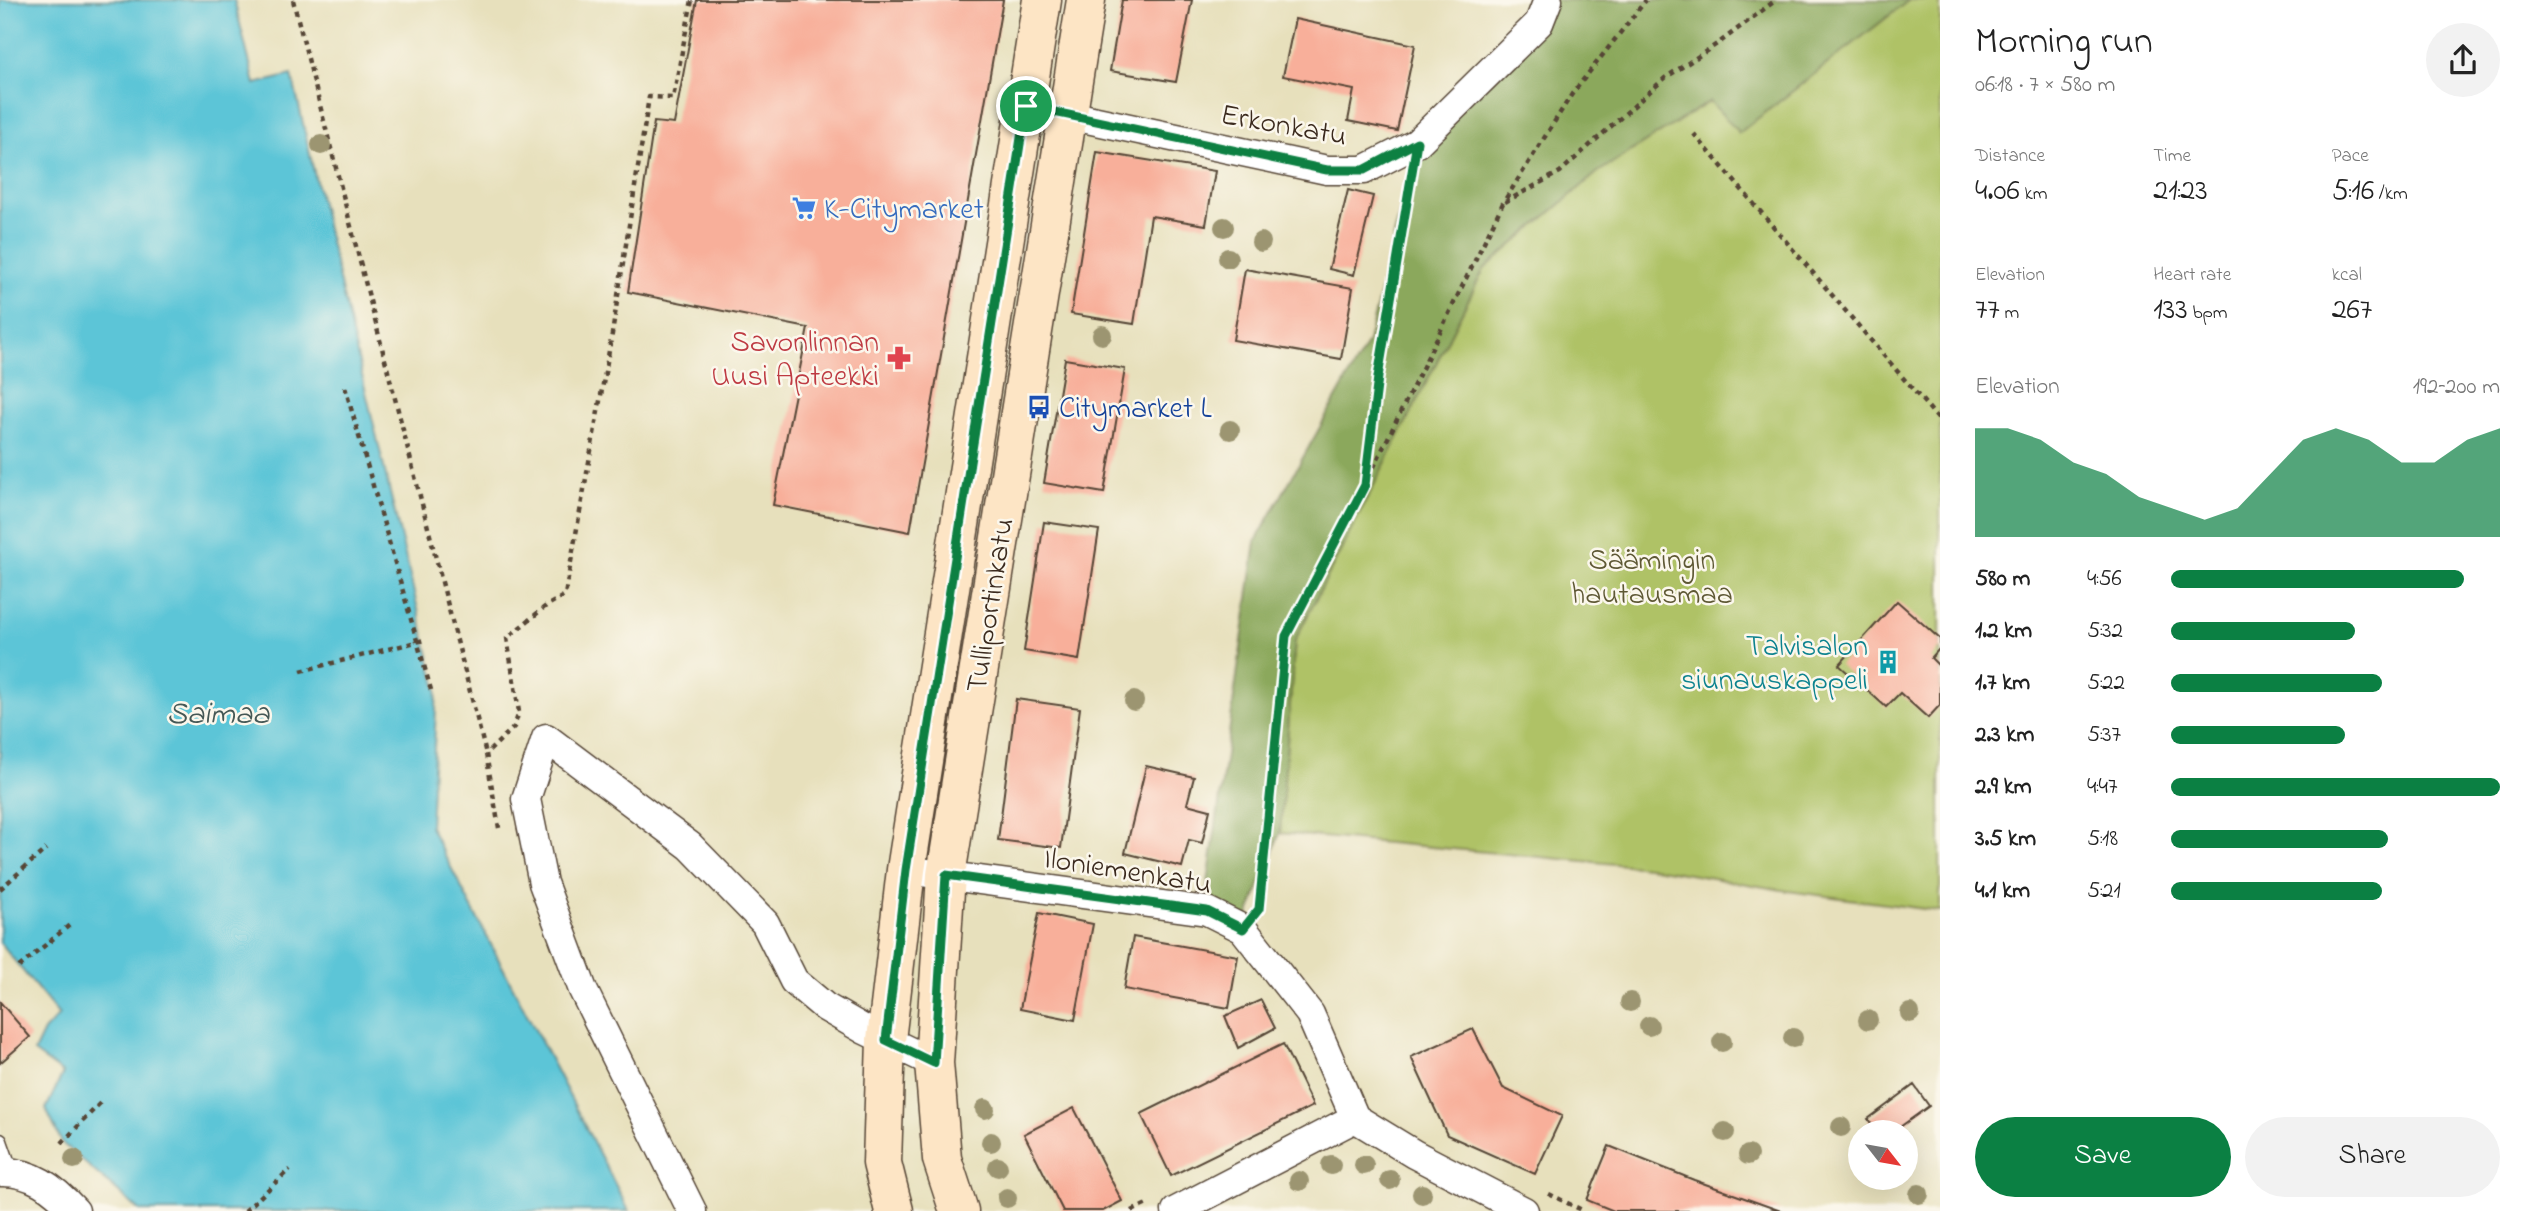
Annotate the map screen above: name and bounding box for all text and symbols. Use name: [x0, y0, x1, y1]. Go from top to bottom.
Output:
text: Morning run: [1975, 15, 2153, 71]
button: share: [2426, 23, 2500, 97]
text: 06:18 · 7 × 580 m: [1975, 69, 2115, 102]
pin: [996, 76, 1056, 136]
icon: arrive: [1007, 87, 1045, 125]
street label: Erkonkatu: [1217, 94, 1350, 160]
text: Distance: [1975, 143, 2045, 170]
text: Time: [2153, 143, 2191, 170]
text: Pace: [2332, 143, 2369, 170]
text: 4.06: [1975, 170, 2020, 214]
text: 21:23: [2153, 170, 2208, 214]
text: 5:16: [2332, 170, 2374, 214]
text: km: [2020, 181, 2047, 208]
text: /km: [2374, 181, 2408, 208]
place label: K-Citymarket: [824, 189, 984, 233]
supermarket icon: K-Citymarket: [790, 194, 818, 222]
text: Elevation: [1975, 262, 2045, 289]
text: Heart rate: [2153, 262, 2231, 289]
text: kcal: [2332, 262, 2362, 289]
text: 77: [1975, 289, 2000, 333]
text: 133: [2153, 289, 2188, 333]
text: 267: [2332, 289, 2372, 333]
text: m: [2000, 300, 2019, 327]
text: bpm: [2188, 300, 2228, 327]
place label: Savonlinnan Uusi Apteekki: [711, 322, 879, 400]
pharmacy icon: Savonlinnan Uusi Apteekki: [885, 344, 913, 372]
text: Elevation: [1975, 371, 2060, 404]
text: 192–200 m: [2413, 371, 2500, 404]
place label: Citymarket L: [1059, 388, 1213, 432]
bus stop icon: Citymarket L: [1025, 393, 1053, 421]
street label: Tulliportinkatu: [956, 515, 1027, 696]
park label: Säämingin hautausmaa: [1571, 540, 1733, 618]
text: 580 m: [1975, 563, 2030, 596]
text: 4:56: [2087, 563, 2122, 596]
text: 1.2 km: [1975, 615, 2032, 648]
text: 5:32: [2087, 615, 2123, 648]
place label: Talvisalon siunauskappeli: [1681, 626, 1868, 704]
building icon: Talvisalon siunauskappeli: [1874, 648, 1902, 676]
text: 1.7 km: [1975, 667, 2030, 700]
text: 5:22: [2087, 667, 2125, 700]
water label: Saimaa: [167, 692, 270, 739]
text: 2.3 km: [1975, 719, 2034, 752]
text: 5:37: [2087, 719, 2121, 752]
text: 2.9 km: [1975, 771, 2032, 804]
text: 4:47: [2087, 771, 2117, 804]
text: 3.5 km: [1975, 823, 2036, 856]
text: 5:18: [2087, 823, 2118, 856]
street label: Iloniemenkatu: [1040, 838, 1215, 908]
text: 4.1 km: [1975, 875, 2030, 908]
text: 5:21: [2087, 875, 2121, 908]
button: Save: [1975, 1117, 2231, 1197]
button: Share: [2245, 1117, 2500, 1197]
north arrow: [1848, 1120, 1918, 1190]
map controls: [1848, 1120, 1918, 1190]

